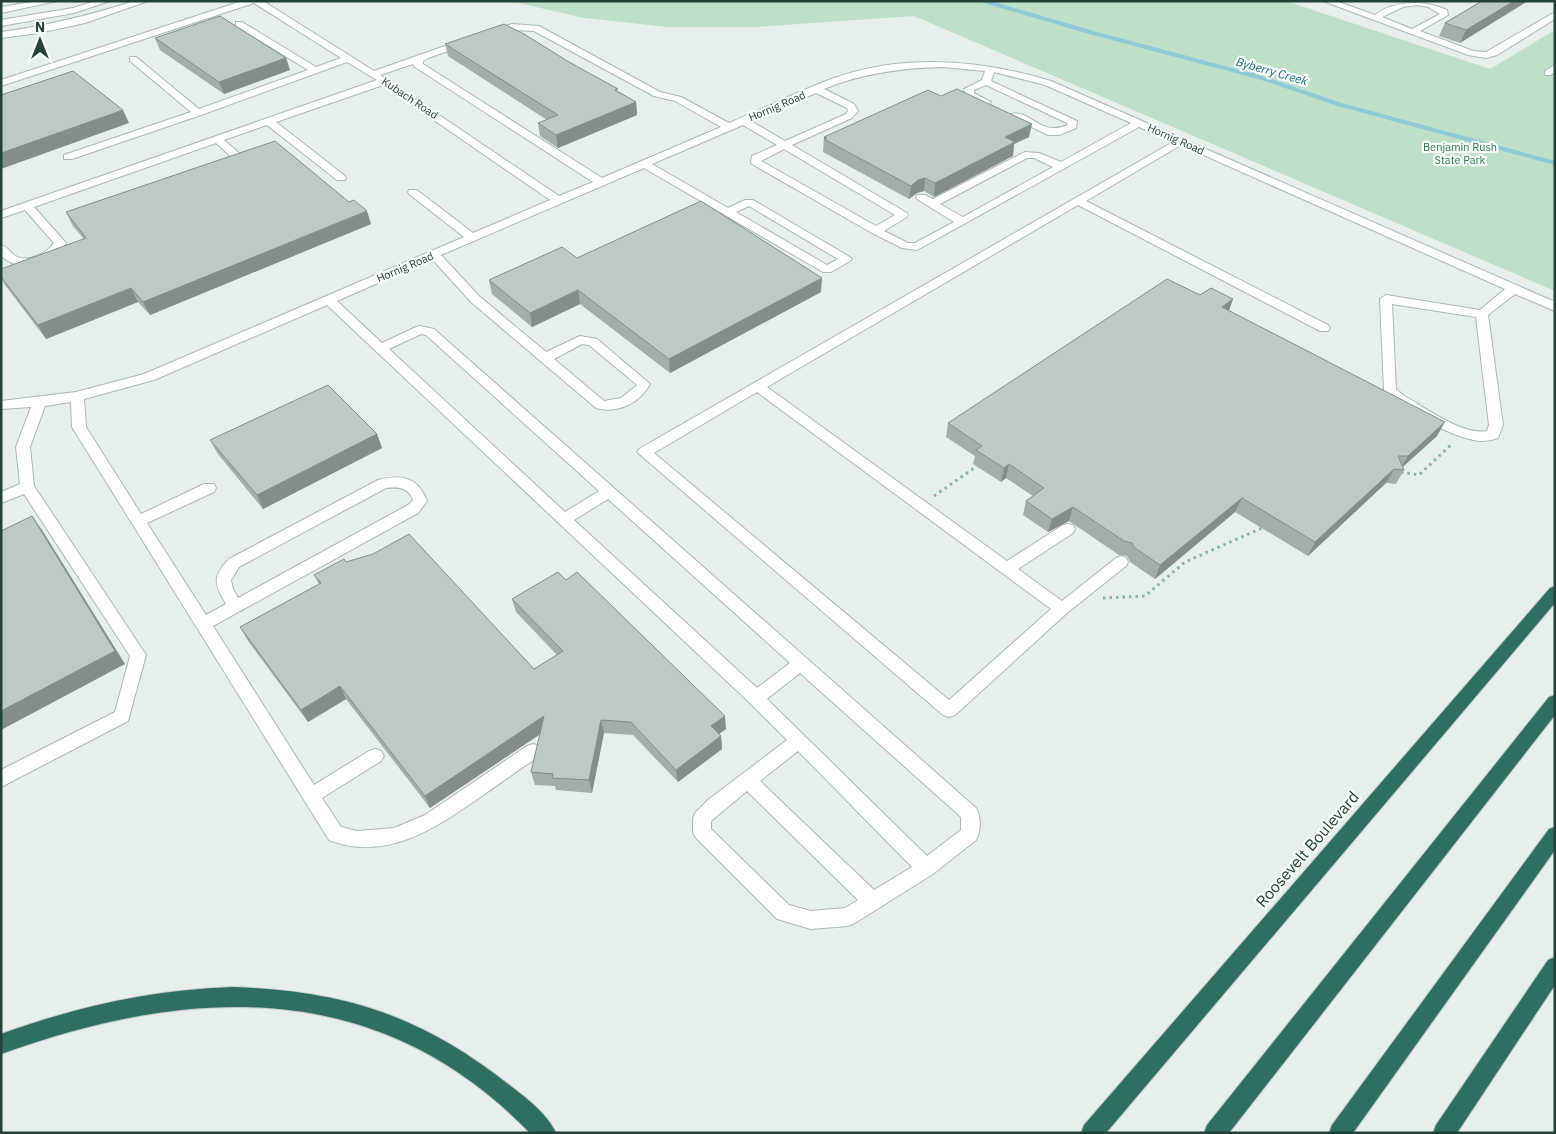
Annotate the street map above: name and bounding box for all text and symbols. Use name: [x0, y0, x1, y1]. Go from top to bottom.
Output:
north arrow: [15, 15, 65, 65]
text: N: [35, 18, 45, 36]
water label: Byberry Creek: [1234, 54, 1310, 89]
street label: Kubach Road: [379, 74, 441, 122]
street label: Hornig Road: [746, 88, 808, 124]
street label: Hornig Road: [1145, 120, 1207, 158]
park label: Benjamin Rush State Park: [1423, 140, 1497, 167]
street label: Hornig Road: [374, 249, 436, 285]
street label: Roosevelt Boulevard: [1251, 787, 1363, 911]

